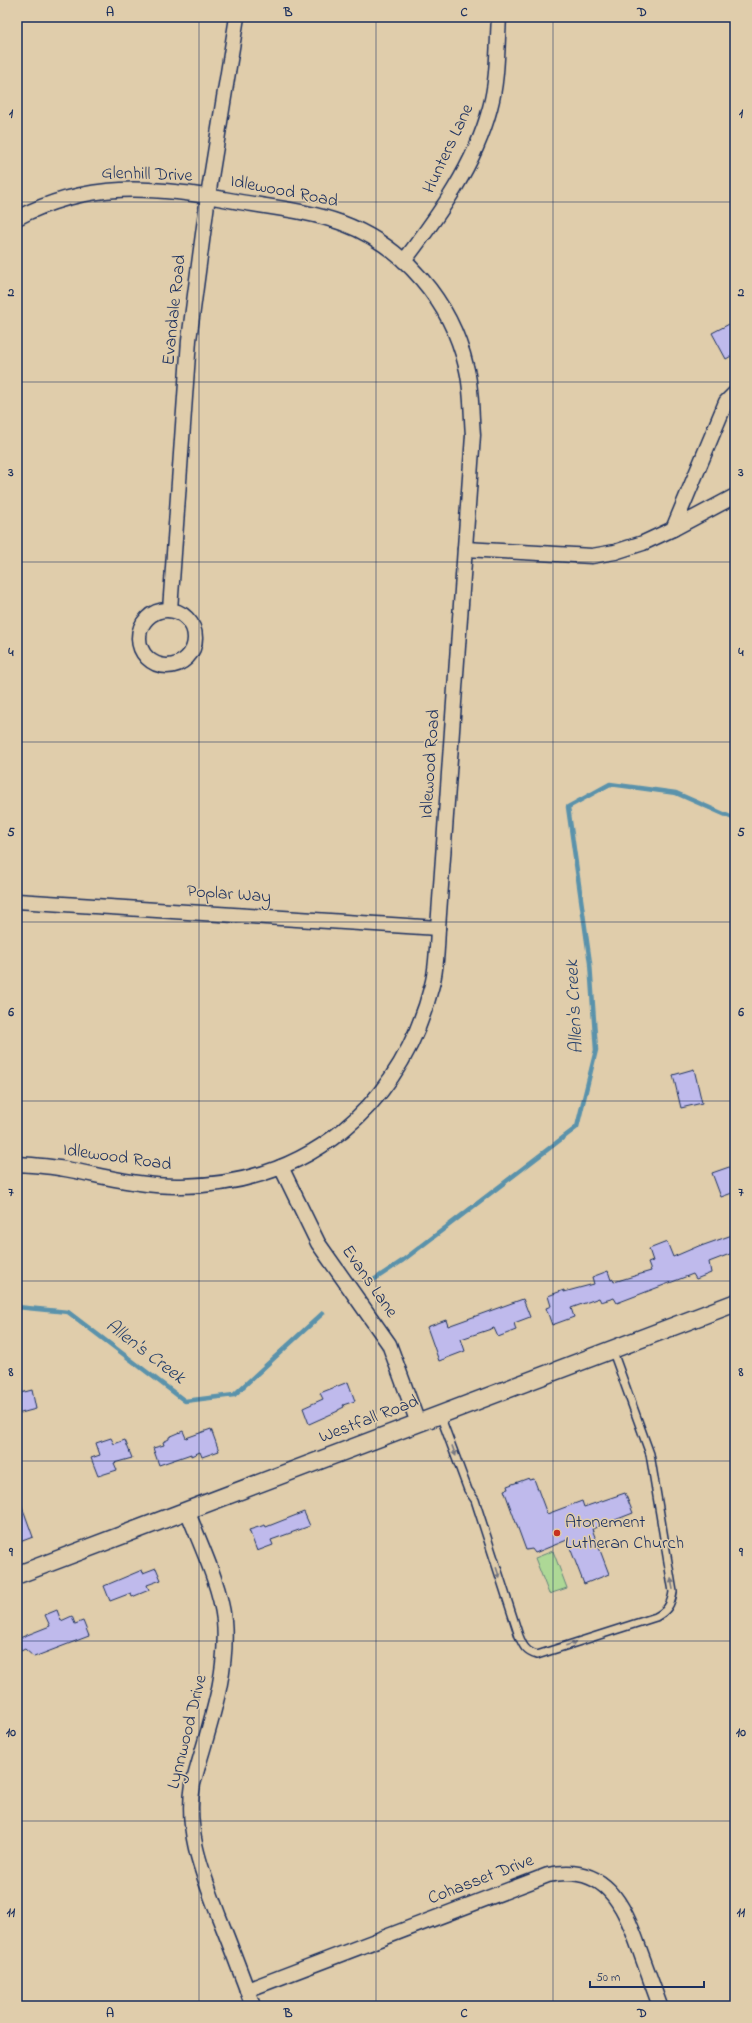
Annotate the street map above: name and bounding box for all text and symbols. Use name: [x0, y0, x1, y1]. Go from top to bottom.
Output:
text: A: [106, 3, 114, 22]
text: B: [283, 3, 293, 22]
text: C: [460, 3, 468, 22]
text: D: [636, 3, 647, 22]
street label: Hunters Lane: [417, 99, 482, 198]
text: 1: [9, 104, 14, 123]
text: 1: [739, 104, 744, 123]
street label: Glenhill Drive: [101, 160, 194, 190]
street label: Idlewood Road: [228, 169, 340, 215]
street label: Evandale Road: [156, 253, 194, 367]
text: 2: [7, 283, 15, 302]
text: 2: [737, 283, 745, 302]
text: 3: [7, 463, 14, 482]
text: 3: [737, 463, 744, 482]
text: 4: [7, 643, 14, 662]
text: 4: [737, 643, 744, 662]
street label: Idlewood Road: [414, 708, 448, 820]
text: 5: [7, 823, 15, 842]
text: 5: [737, 823, 745, 842]
street label: Poplar Way: [186, 879, 272, 911]
water label: Allen's Creek: [559, 959, 591, 1055]
text: 6: [7, 1003, 14, 1022]
text: 6: [737, 1003, 744, 1022]
street label: Idlewood Road: [61, 1138, 173, 1178]
text: 7: [8, 1183, 14, 1202]
text: 7: [738, 1183, 744, 1202]
street label: Evans Lane: [334, 1240, 404, 1324]
water label: Allen's Creek: [99, 1313, 191, 1391]
text: 8: [8, 1363, 14, 1382]
text: 8: [738, 1363, 744, 1382]
street label: Westfall Road: [315, 1389, 423, 1451]
one-way arrow: [451, 1445, 457, 1457]
place label: Atonement Lutheran Church: [565, 1510, 684, 1557]
marker: Atonement Lutheran Church: [552, 1528, 562, 1538]
text: 9: [8, 1543, 14, 1562]
text: 9: [738, 1543, 744, 1562]
one-way arrow: [495, 1567, 501, 1579]
one-way arrow: [669, 1577, 675, 1590]
one-way arrow: [565, 1641, 577, 1647]
street label: Lynnwood Drive: [161, 1671, 215, 1792]
text: 10: [6, 1723, 16, 1742]
text: 10: [736, 1723, 746, 1742]
street label: Cohasset Drive: [424, 1848, 539, 1912]
text: 11: [7, 1903, 16, 1922]
text: 11: [737, 1903, 746, 1922]
scale bar: [590, 1963, 704, 1989]
text: 50 m: [596, 1969, 620, 1987]
text: A: [106, 2004, 114, 2023]
text: B: [283, 2004, 293, 2023]
text: C: [460, 2004, 468, 2023]
text: D: [636, 2004, 647, 2023]

